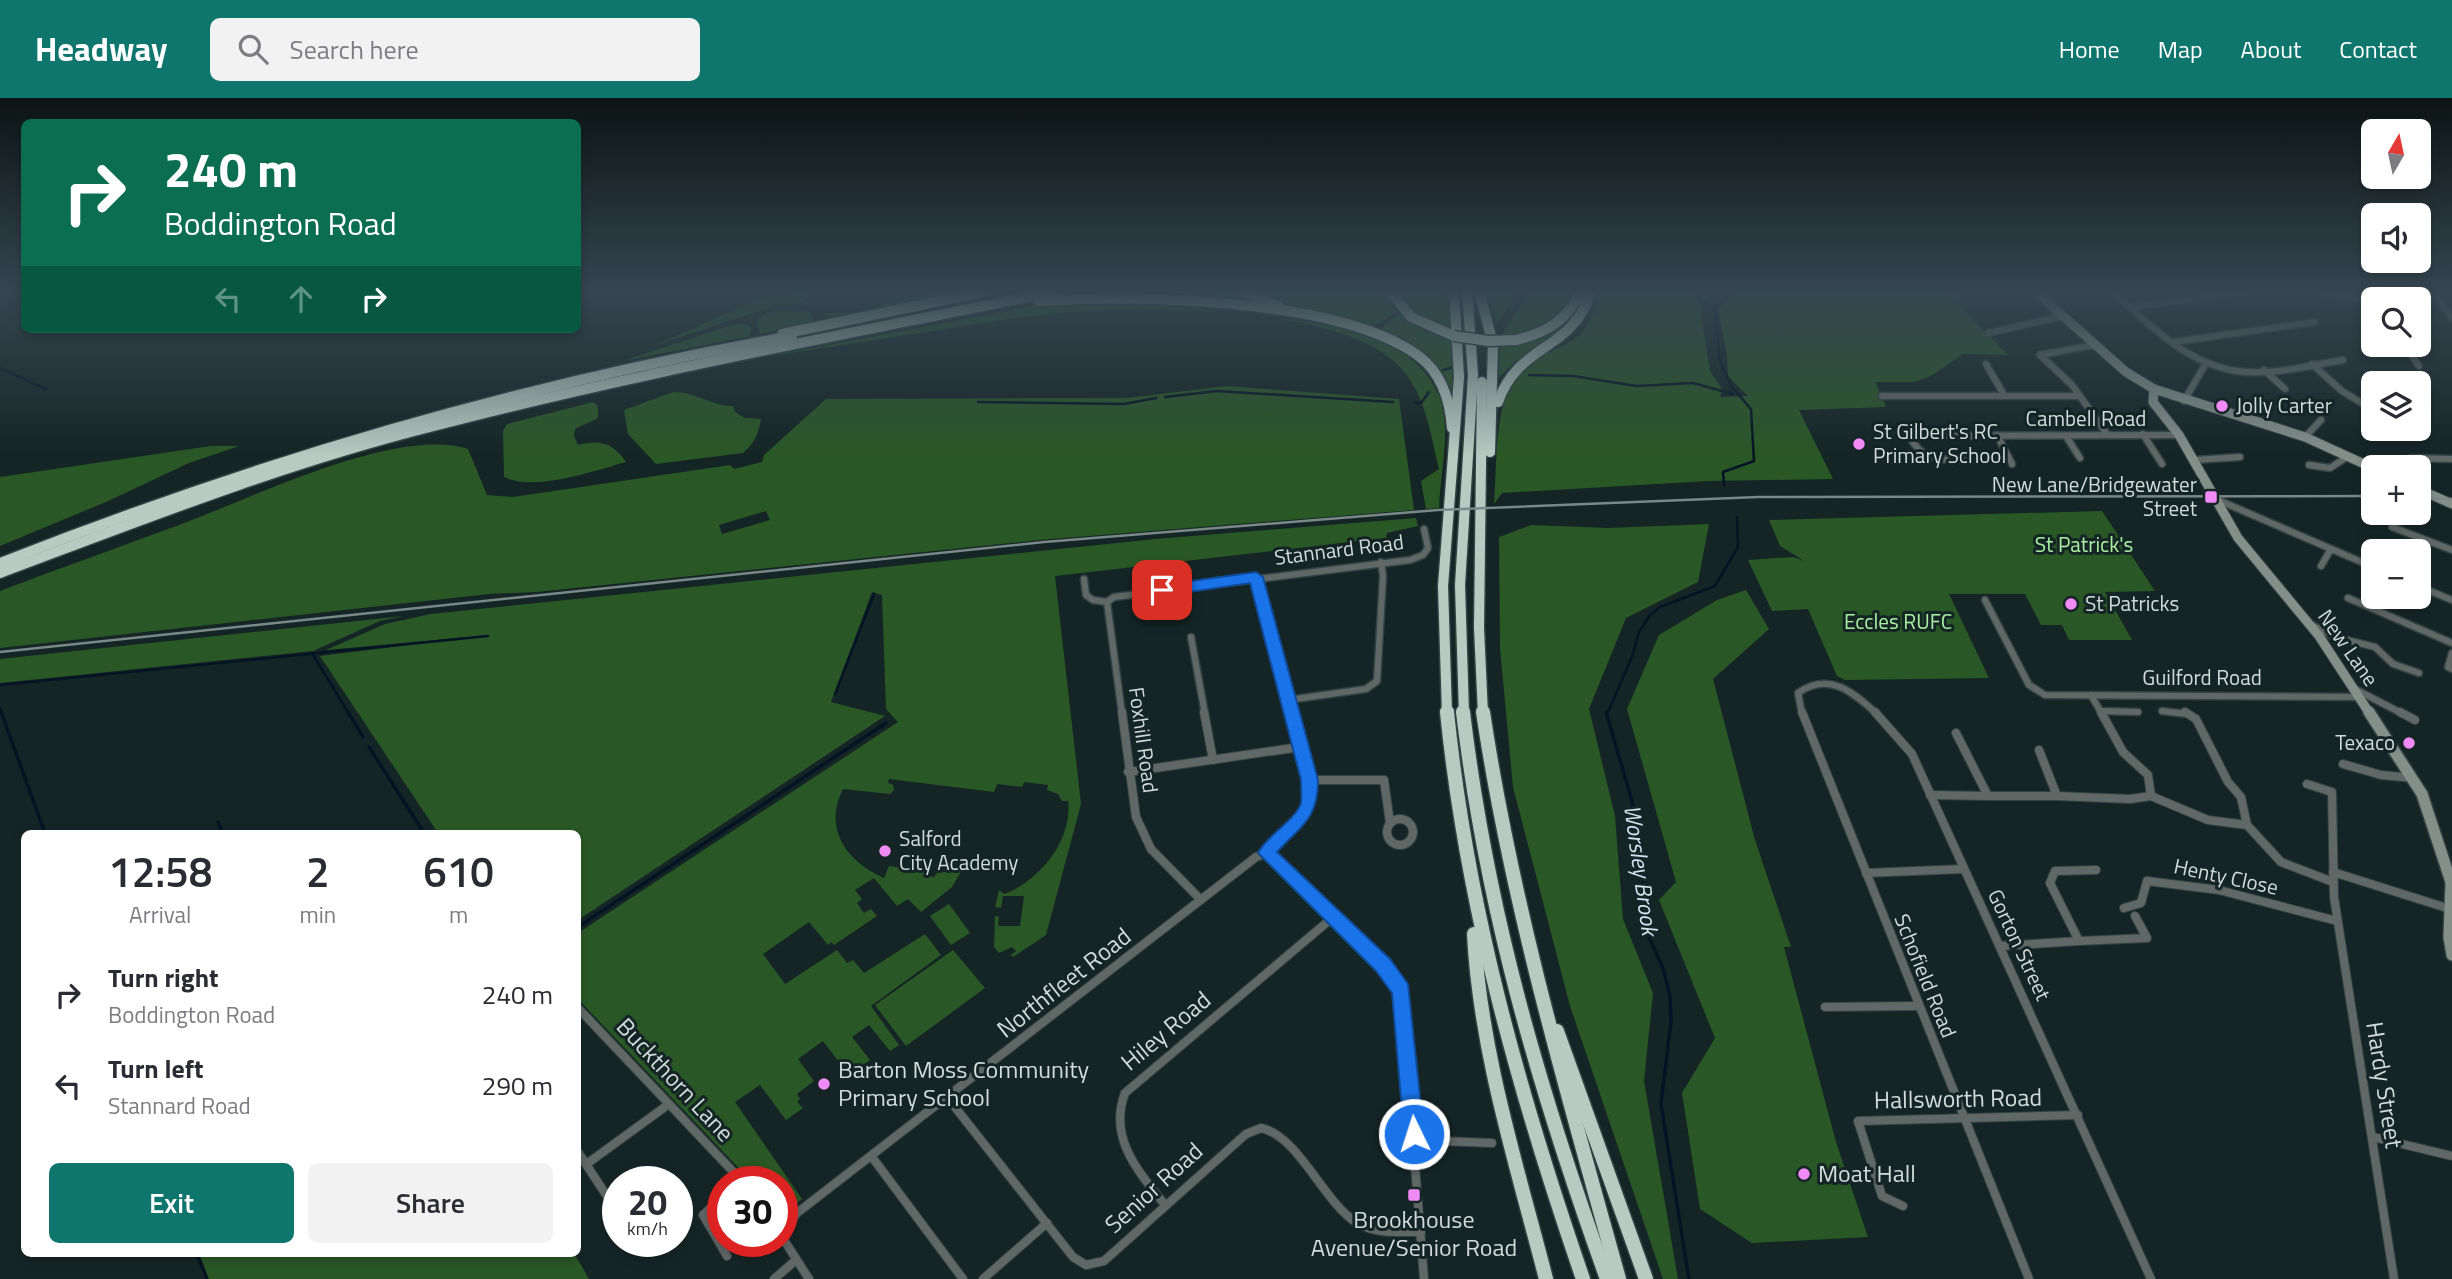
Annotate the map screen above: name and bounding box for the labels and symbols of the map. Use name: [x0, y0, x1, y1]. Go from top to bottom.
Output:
north arrow: [2361, 119, 2431, 189]
place label: Jolly Carter: [2236, 389, 2332, 421]
marker: Jolly Carter: [2214, 398, 2230, 414]
street label: Cambell Road: [2026, 402, 2146, 434]
place label: St Gilbert's RC Primary School: [1873, 415, 2006, 471]
marker: St Gilbert's RC Primary School: [1851, 436, 1867, 452]
place label: New Lane/Bridgewater Street: [1992, 468, 2198, 524]
marker: New Lane/Bridgewater Street: [2203, 489, 2219, 505]
street label: Stannard Road: [1272, 525, 1406, 573]
park label: St Patrick's: [2035, 528, 2133, 560]
pin: [1132, 560, 1192, 620]
place label: St Patricks: [2085, 587, 2179, 619]
marker: St Patricks: [2063, 596, 2079, 612]
street label: New Lane: [2311, 602, 2387, 693]
park label: Eccles RUFC: [1844, 605, 1952, 637]
street label: Guilford Road: [2142, 661, 2262, 693]
street label: Foxhill Road: [1121, 685, 1167, 795]
place label: Texaco: [2335, 726, 2395, 758]
marker: Texaco: [2401, 735, 2417, 751]
water label: Worsley Brook: [1615, 803, 1668, 940]
place label: Salford City Academy: [899, 822, 1019, 878]
marker: Salford City Academy: [877, 843, 893, 859]
street label: Henty Close: [2171, 849, 2281, 903]
street label: Gorton Street: [1980, 884, 2060, 1006]
street label: Schofield Road: [1887, 909, 1965, 1042]
street label: Northfleet Road: [989, 918, 1138, 1046]
street label: Hiley Road: [1113, 982, 1218, 1079]
street label: Buckthorn Lane: [609, 1009, 743, 1150]
street label: Hardy Street: [2357, 1019, 2413, 1151]
place label: Barton Moss Community Primary School: [838, 1051, 1090, 1115]
marker: Barton Moss Community Primary School: [816, 1076, 832, 1092]
street label: Hallsworth Road: [1874, 1079, 2042, 1117]
position arrow: [1377, 1097, 1451, 1171]
street label: Senior Road: [1096, 1133, 1211, 1241]
place label: Moat Hall: [1818, 1155, 1916, 1191]
speed limit sign: 30: [707, 1166, 798, 1257]
marker: Moat Hall: [1796, 1166, 1812, 1182]
marker: Brookhouse Avenue/Senior Road: [1406, 1187, 1422, 1203]
place label: Brookhouse Avenue/Senior Road: [1311, 1201, 1517, 1265]

